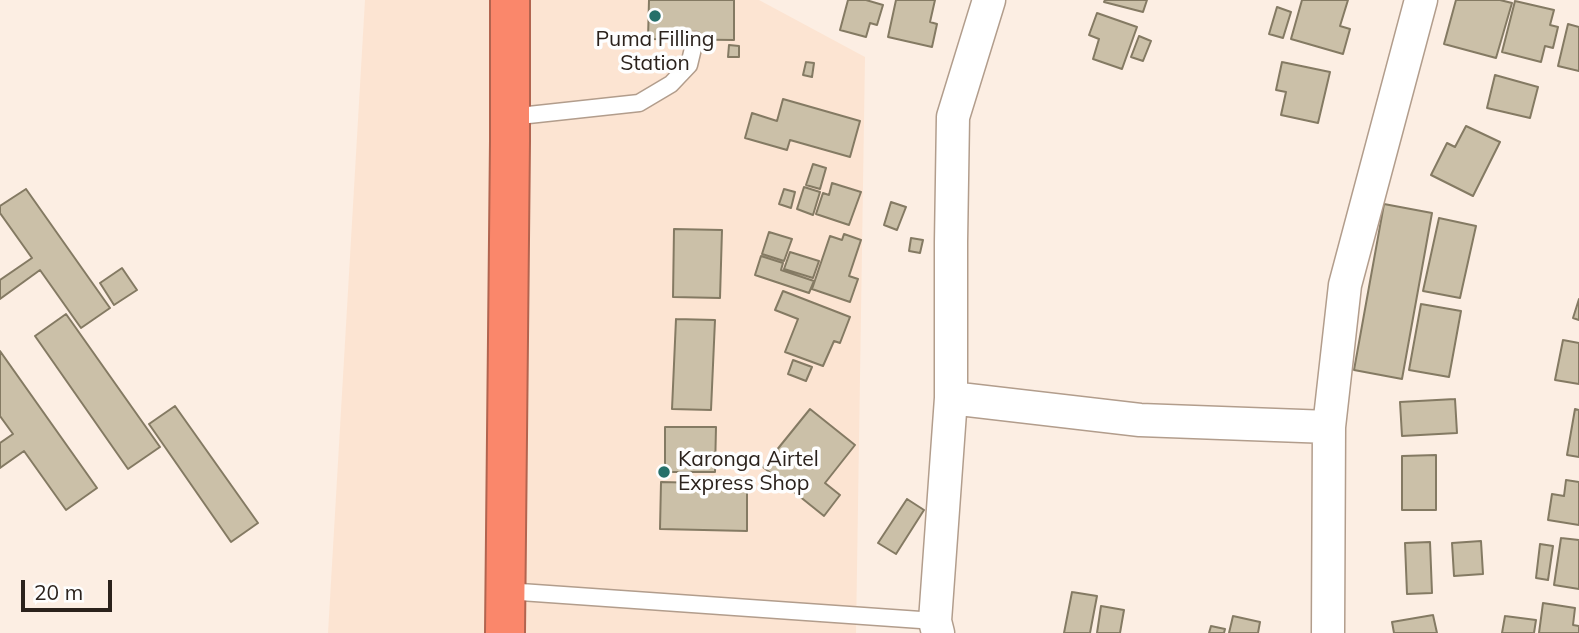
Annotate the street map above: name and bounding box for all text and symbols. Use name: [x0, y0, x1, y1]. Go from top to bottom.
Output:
marker: Puma Filling Station: [647, 8, 663, 24]
place label: Puma Filling Station: [596, 27, 714, 77]
place label: Karonga Airtel Express Shop: [678, 447, 819, 497]
marker: Karonga Airtel Express Shop: [656, 464, 672, 480]
scale bar: [24, 566, 116, 610]
text: 20 m: [34, 579, 83, 605]

